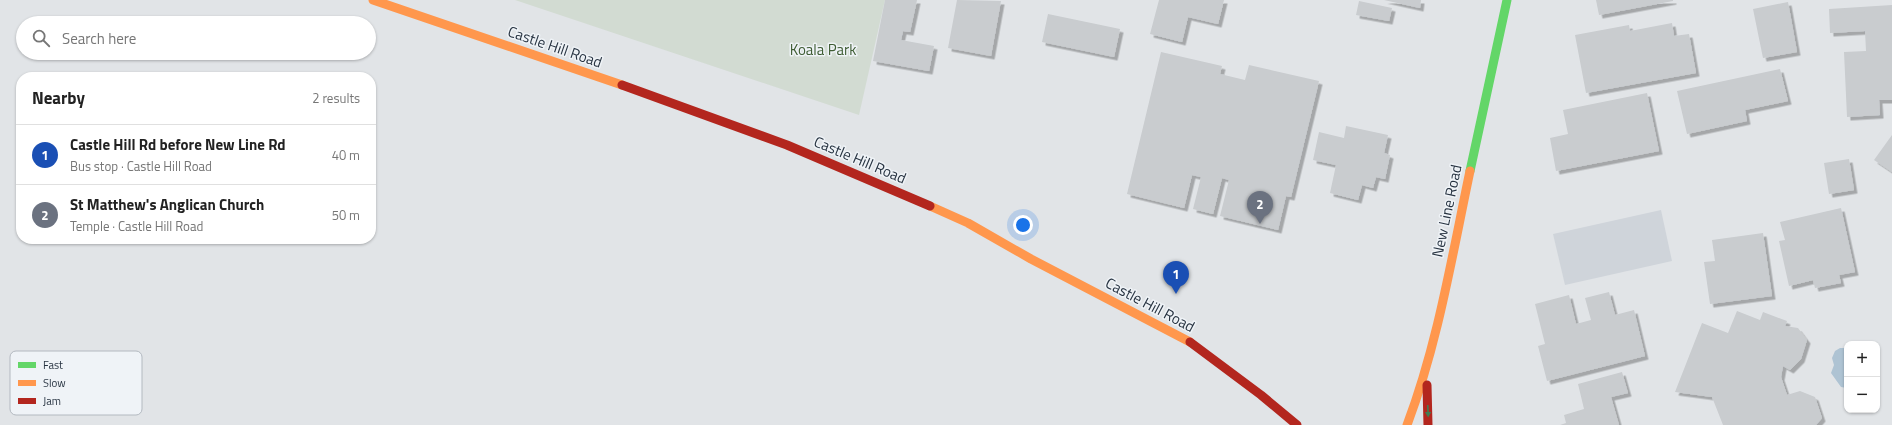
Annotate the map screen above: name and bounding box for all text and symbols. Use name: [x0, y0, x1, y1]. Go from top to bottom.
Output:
search box: [16, 16, 376, 60]
street label: Castle Hill Road: [505, 20, 605, 73]
icon: search: [30, 27, 52, 49]
text: Search here: [62, 27, 136, 50]
park label: Koala Park: [790, 38, 856, 61]
text: Nearby: [32, 85, 85, 111]
text: 2 results: [312, 88, 360, 108]
street label: Castle Hill Road: [810, 130, 910, 189]
text: Castle Hill Rd before New Line Rd: [70, 133, 286, 156]
text: 1: [41, 145, 49, 165]
text: 40 m: [332, 145, 360, 165]
text: Bus stop · Castle Hill Road: [70, 156, 212, 176]
street label: New Line Road: [1425, 162, 1468, 259]
pin: 2: [1247, 191, 1273, 224]
text: St Matthew's Anglican Church: [70, 193, 264, 216]
text: 2: [41, 205, 49, 225]
text: 50 m: [332, 205, 360, 225]
your location: [1013, 215, 1033, 235]
text: Temple · Castle Hill Road: [70, 216, 203, 236]
pin: 1: [1163, 261, 1189, 294]
street label: Castle Hill Road: [1101, 271, 1199, 338]
map controls: [1844, 341, 1880, 413]
button: +: [1844, 341, 1880, 377]
legend: [10, 351, 142, 415]
text: Fast: [43, 357, 63, 373]
text: Slow: [43, 375, 66, 391]
button: −: [1844, 377, 1880, 413]
text: Jam: [43, 393, 61, 409]
one-way arrow: [1425, 405, 1431, 418]

